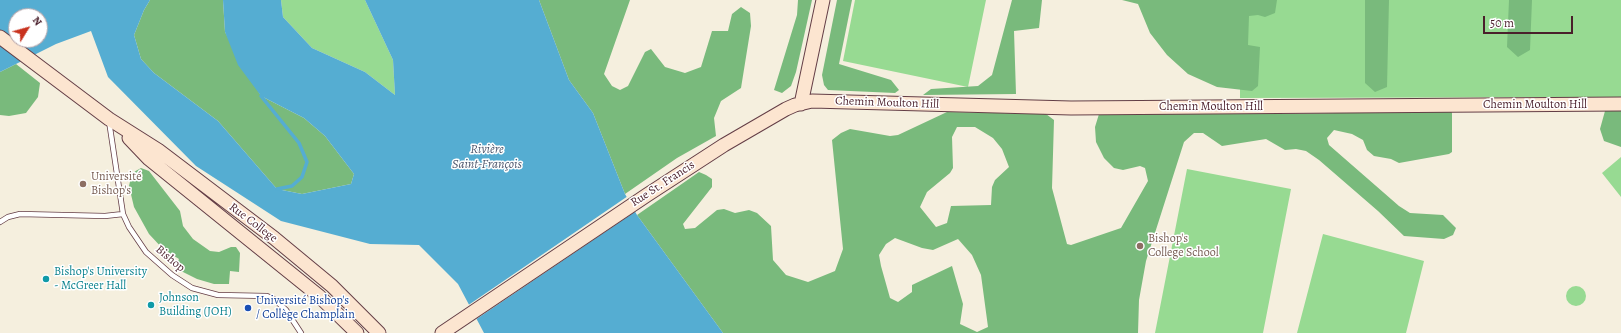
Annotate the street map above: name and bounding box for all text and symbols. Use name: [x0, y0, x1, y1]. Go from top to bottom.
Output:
north arrow: [8, 8, 48, 48]
scale bar: [1485, 8, 1575, 34]
text: N: [29, 13, 46, 29]
text: 50 m: [1490, 15, 1514, 31]
street label: Chemin Moulton Hill: [835, 94, 939, 112]
street label: Chemin Moulton Hill: [1483, 98, 1587, 112]
street label: Chemin Moulton Hill: [1159, 100, 1263, 114]
water label: Rivière Saint-François: [452, 142, 522, 173]
street label: Rue St. Francis: [628, 158, 698, 210]
place label: Université Bishop's: [91, 170, 142, 198]
marker: Université Bishop's: [78, 179, 88, 189]
street label: Rue College: [226, 200, 280, 246]
place label: Bishop's College School: [1148, 232, 1219, 260]
marker: Bishop's College School: [1135, 241, 1145, 251]
street label: Bishop: [152, 243, 188, 275]
place label: Bishop's University - McGreer Hall: [54, 265, 147, 293]
marker: Bishop's University - McGreer Hall: [41, 274, 51, 284]
place label: Johnson Building (JOH): [159, 291, 232, 319]
place label: Université Bishop's / Collège Champlain: [256, 294, 355, 322]
marker: Johnson Building (JOH): [146, 300, 156, 310]
marker: Université Bishop's / Collège Champlain: [243, 303, 253, 313]

